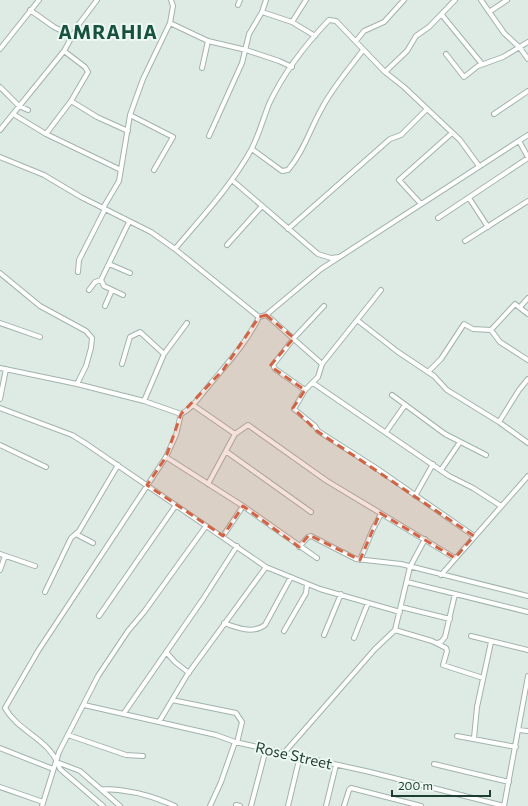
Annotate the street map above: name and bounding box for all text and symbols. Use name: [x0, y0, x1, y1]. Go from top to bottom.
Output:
district label: AMRAHIA: [58, 20, 158, 43]
street label: Rose Street: [254, 737, 334, 773]
scale bar: [392, 772, 490, 798]
text: 200 m: [398, 778, 433, 792]

